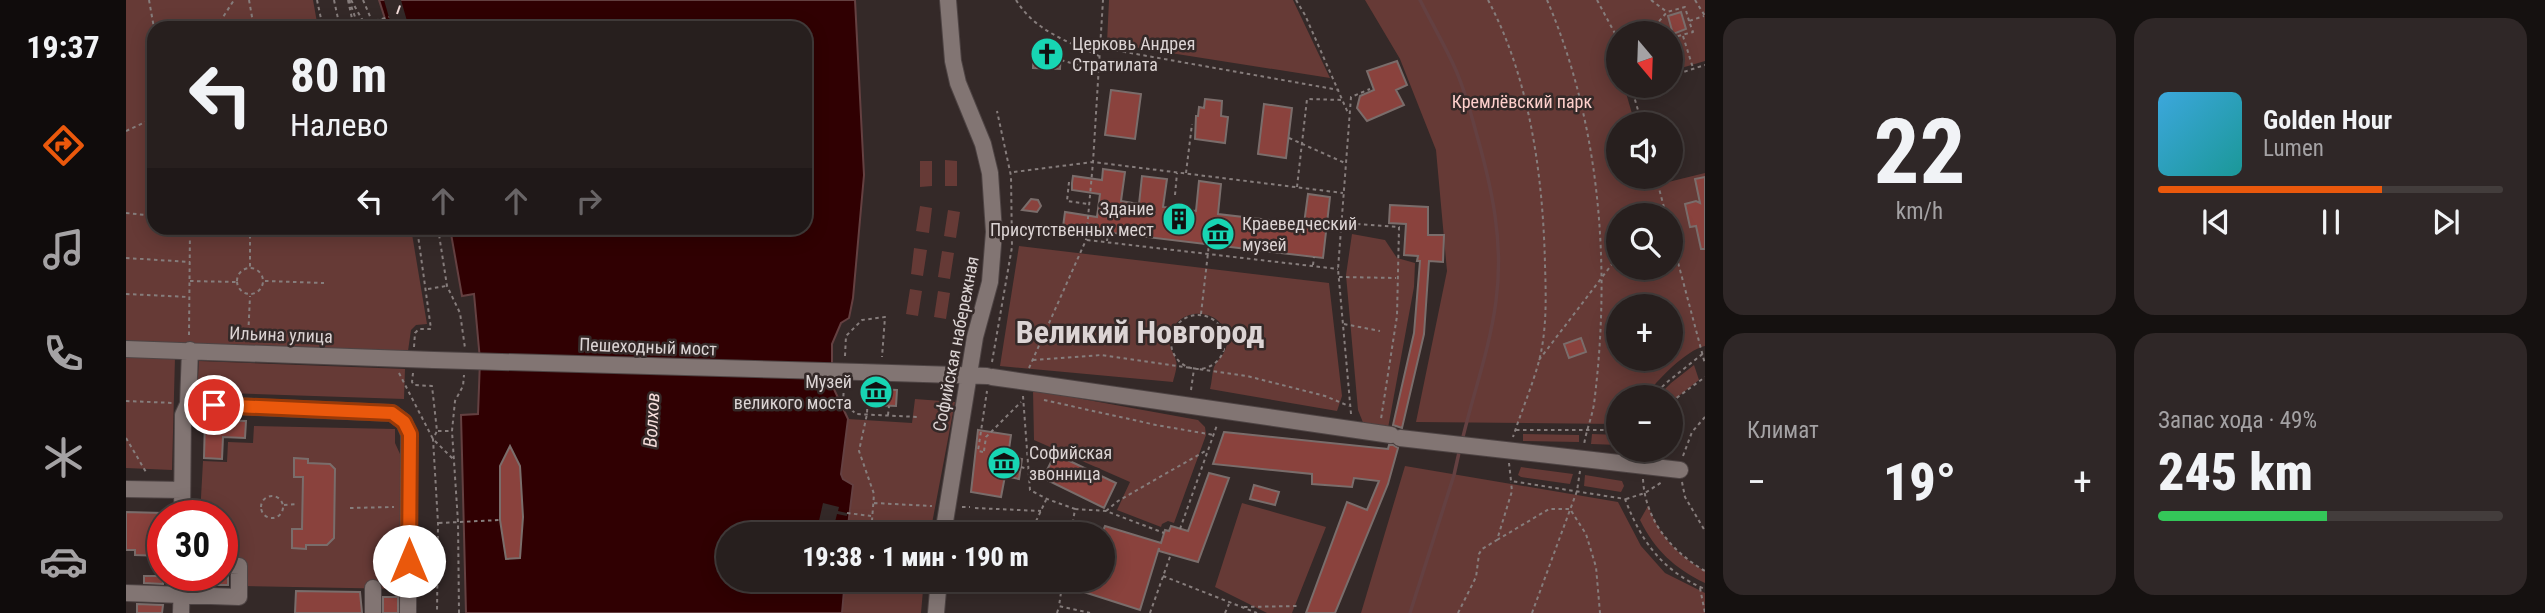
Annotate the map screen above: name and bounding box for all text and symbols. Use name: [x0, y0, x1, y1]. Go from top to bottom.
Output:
north arrow: [1606, 21, 1684, 98]
map controls: [1606, 21, 1683, 462]
text: 19:37: [26, 28, 100, 66]
place label: Церковь Андрея Стратилата: [1072, 33, 1195, 75]
church icon: Церковь Андрея Стратилата: [1028, 35, 1066, 73]
text: 80 m: [290, 47, 387, 104]
icon: left: [175, 49, 266, 140]
park label: Кремлёвский парк: [1452, 91, 1592, 112]
text: 22: [1874, 99, 1965, 205]
text: Golden Hour: [2263, 105, 2392, 135]
text: Налево: [290, 106, 389, 144]
button: sound: [1606, 112, 1683, 189]
icon: directions: [39, 121, 88, 170]
text: Lumen: [2263, 135, 2324, 162]
icon: left: [351, 182, 389, 220]
icon: ahead: [424, 182, 462, 220]
icon: ahead: [497, 182, 535, 220]
icon: right: [570, 182, 608, 220]
place label: Здание Присутственных мест: [990, 198, 1154, 240]
text: km/h: [1896, 198, 1943, 225]
building icon: Здание Присутственных мест: [1160, 200, 1198, 238]
button: search: [1606, 203, 1683, 280]
icon: previous: [2197, 203, 2235, 241]
icon: pause: [2312, 203, 2350, 241]
icon: next: [2427, 203, 2465, 241]
place label: Краеведческий музей: [1242, 213, 1357, 255]
museum icon: Краеведческий музей: [1199, 215, 1237, 253]
icon: music: [39, 225, 88, 274]
street label: Софийская набережная: [928, 255, 983, 433]
button: +: [1606, 294, 1683, 371]
district label: Великий Новгород: [1016, 313, 1264, 351]
street label: Ильина улица: [229, 322, 333, 347]
icon: phone: [39, 329, 88, 378]
street label: Пешеходный мост: [579, 334, 718, 359]
place label: Музей великого моста: [734, 371, 852, 413]
museum icon: Музей великого моста: [857, 373, 895, 411]
pin: [184, 375, 244, 435]
button: −: [1606, 385, 1683, 462]
icon: arrive: [195, 386, 233, 424]
water label: Волхов: [639, 392, 664, 448]
text: Запас хода · 49%: [2158, 407, 2317, 434]
text: Климат: [1747, 417, 1819, 444]
icon: climate: [39, 433, 88, 482]
place label: Софийская звонница: [1029, 442, 1112, 484]
text: 245 km: [2158, 442, 2313, 503]
museum icon: Софийская звонница: [985, 444, 1023, 482]
text: 19°: [1883, 452, 1956, 513]
text: −: [1747, 460, 1766, 504]
text: +: [2073, 460, 2092, 504]
speed limit sign: 30: [147, 500, 238, 591]
position arrow: [372, 524, 446, 598]
icon: car: [39, 537, 88, 586]
text: 19:38 · 1 мин · 190 m: [802, 542, 1029, 572]

